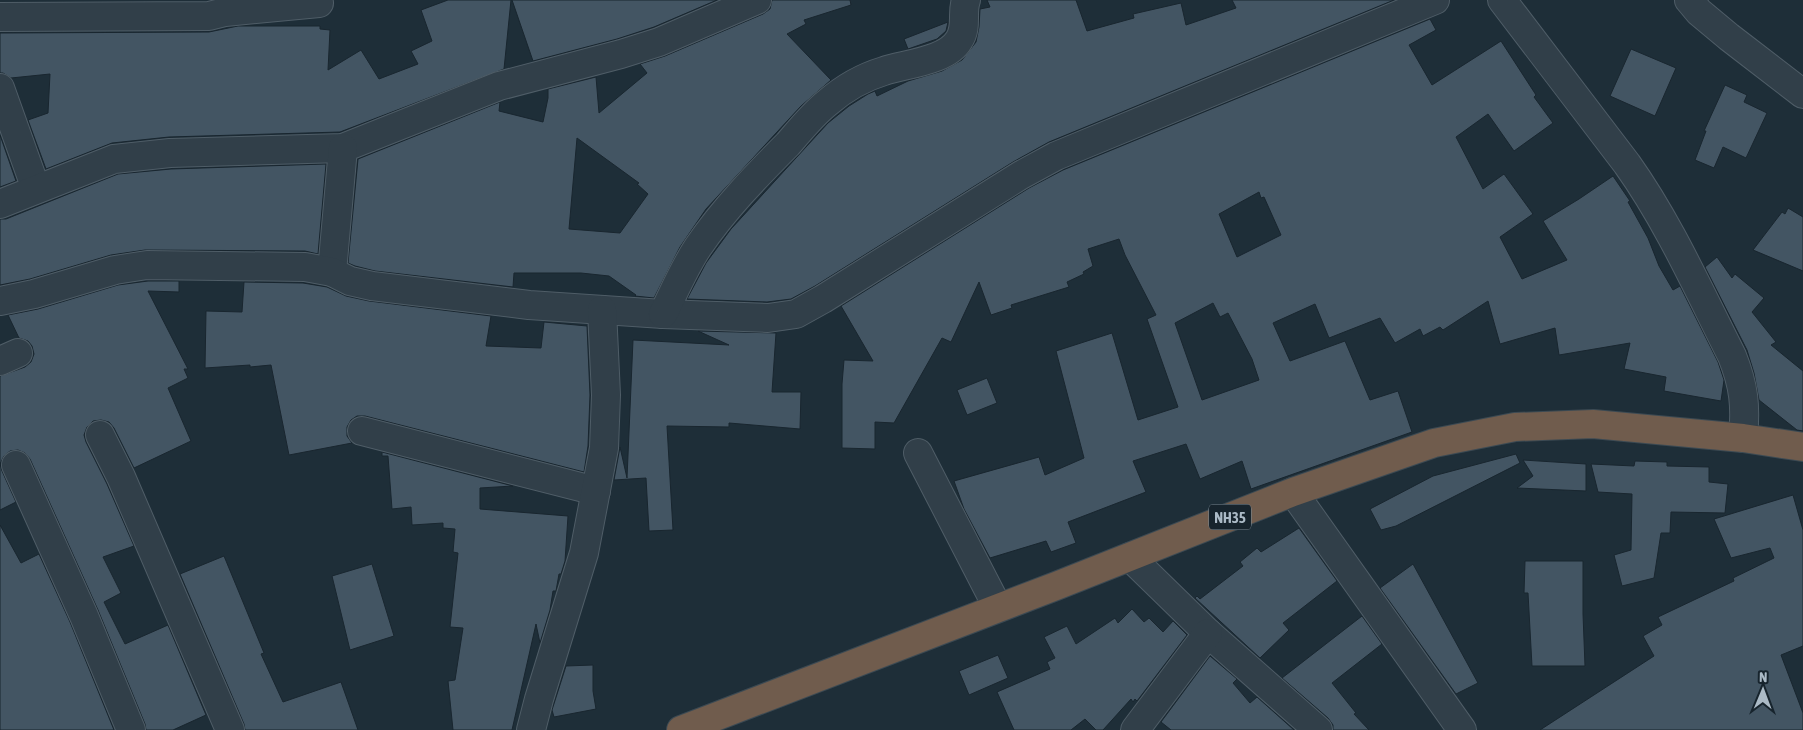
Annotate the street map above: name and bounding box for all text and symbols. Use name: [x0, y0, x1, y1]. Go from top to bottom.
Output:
road number: NH35: [1209, 504, 1251, 530]
north arrow: [1738, 665, 1788, 715]
text: N: [1759, 669, 1767, 685]

